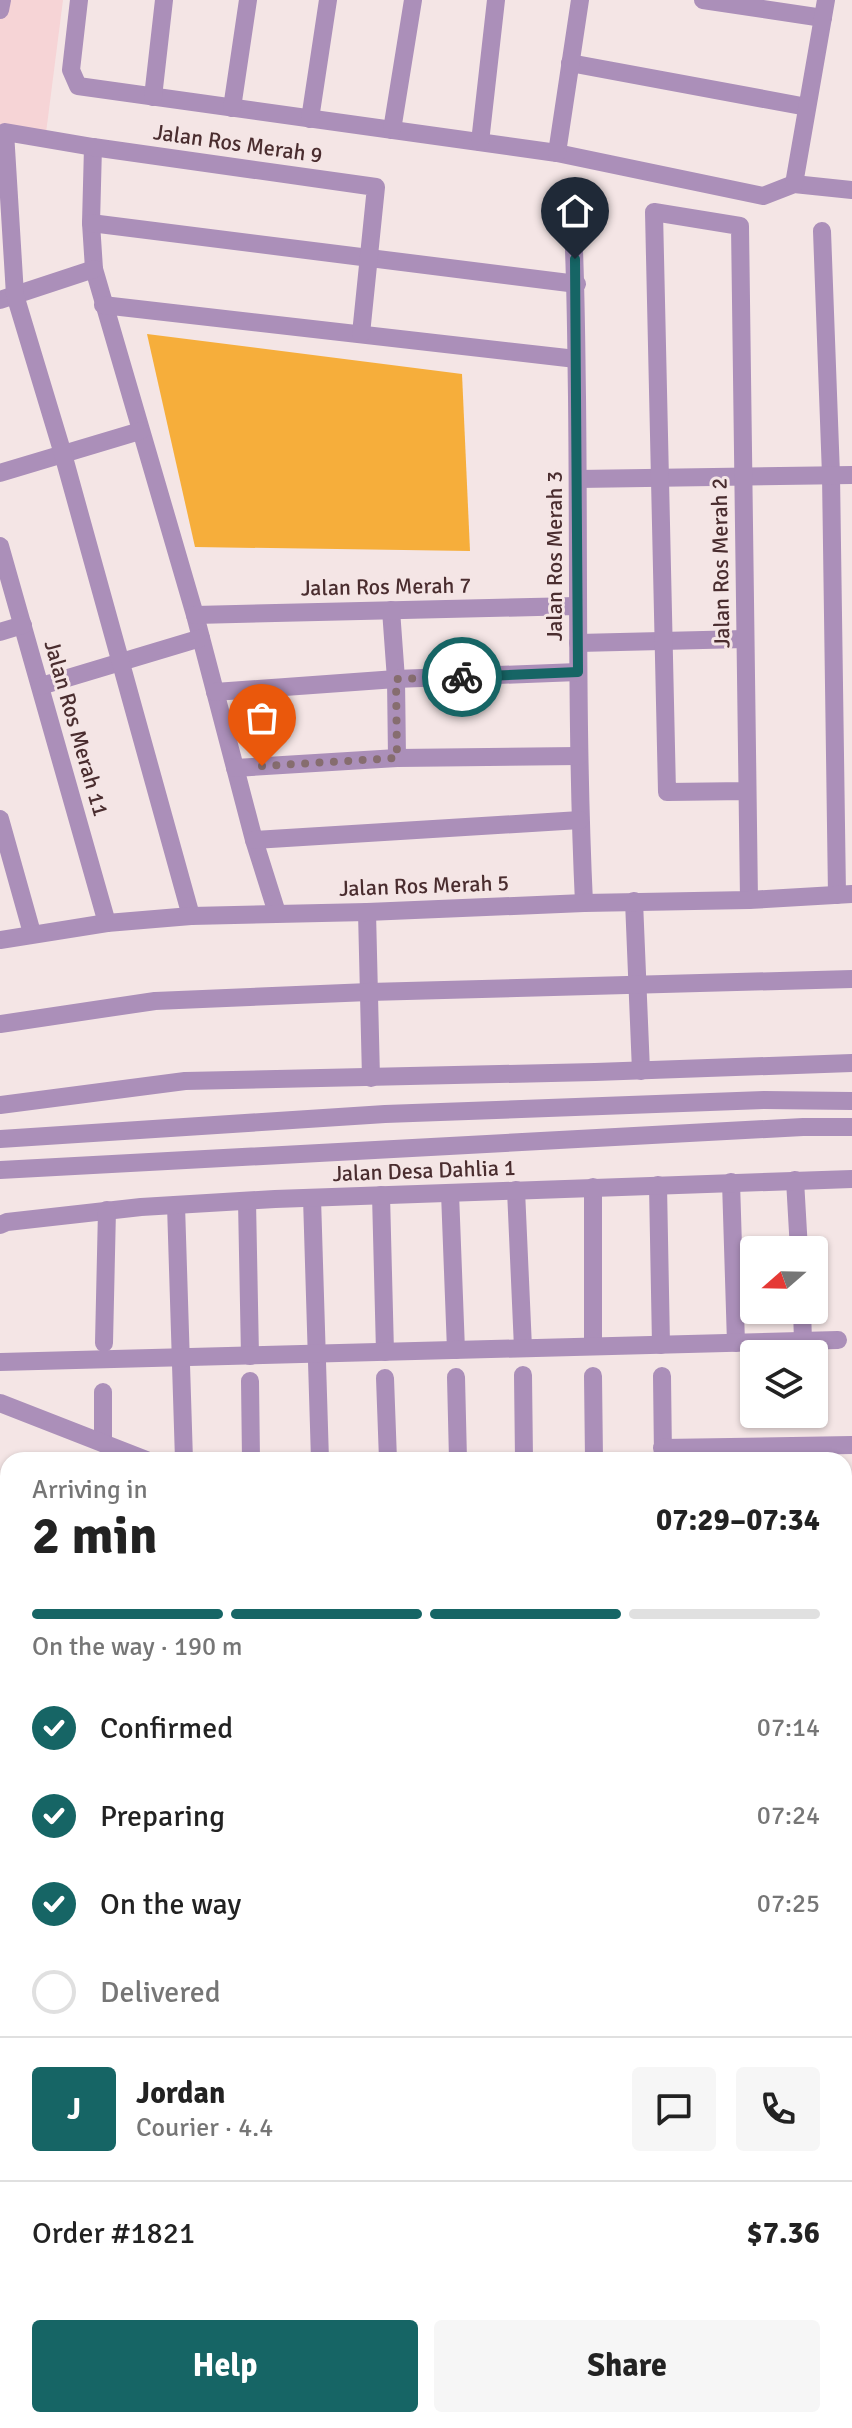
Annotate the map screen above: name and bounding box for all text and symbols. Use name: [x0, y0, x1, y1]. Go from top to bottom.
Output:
street label: Jalan Ros Merah 9: [152, 118, 324, 169]
pin: [541, 177, 609, 259]
icon: home: [553, 189, 597, 233]
street label: Jalan Ros Merah 3: [541, 471, 568, 641]
street label: Jalan Ros Merah 2: [706, 478, 735, 648]
street label: Jalan Ros Merah 7: [301, 572, 471, 601]
street label: Jalan Ros Merah 11: [38, 637, 115, 819]
courier: [422, 637, 502, 717]
icon: bike: [440, 655, 484, 699]
pin: [228, 684, 296, 766]
icon: bag: [240, 696, 284, 740]
street label: Jalan Ros Merah 5: [338, 869, 510, 902]
street label: Jalan Desa Dahlia 1: [332, 1154, 516, 1187]
north arrow: [740, 1236, 828, 1324]
map controls: [740, 1236, 828, 1428]
button: layers: [740, 1340, 828, 1428]
text: Arriving in: [32, 1474, 148, 1506]
text: 07:29–07:34: [656, 1502, 820, 1539]
text: 2 min: [32, 1504, 158, 1568]
text: On the way · 190 m: [32, 1631, 242, 1663]
icon: check: [32, 1706, 76, 1750]
text: Confirmed: [100, 1710, 233, 1747]
text: 07:14: [757, 1712, 820, 1744]
icon: check: [32, 1794, 76, 1838]
text: Preparing: [100, 1798, 225, 1835]
text: 07:24: [757, 1800, 820, 1832]
icon: check: [32, 1882, 76, 1926]
text: On the way: [100, 1886, 241, 1923]
text: 07:25: [757, 1888, 820, 1920]
text: Delivered: [100, 1974, 221, 2011]
button: chat: [632, 2067, 716, 2151]
button: phone: [736, 2067, 820, 2151]
text: Jordan: [136, 2075, 225, 2112]
text: J: [67, 2091, 81, 2128]
text: Courier · 4.4: [136, 2112, 273, 2144]
text: Order #1821: [32, 2215, 195, 2252]
text: $7.36: [747, 2215, 820, 2252]
button: Help: [32, 2320, 418, 2412]
button: Share: [434, 2320, 820, 2412]

